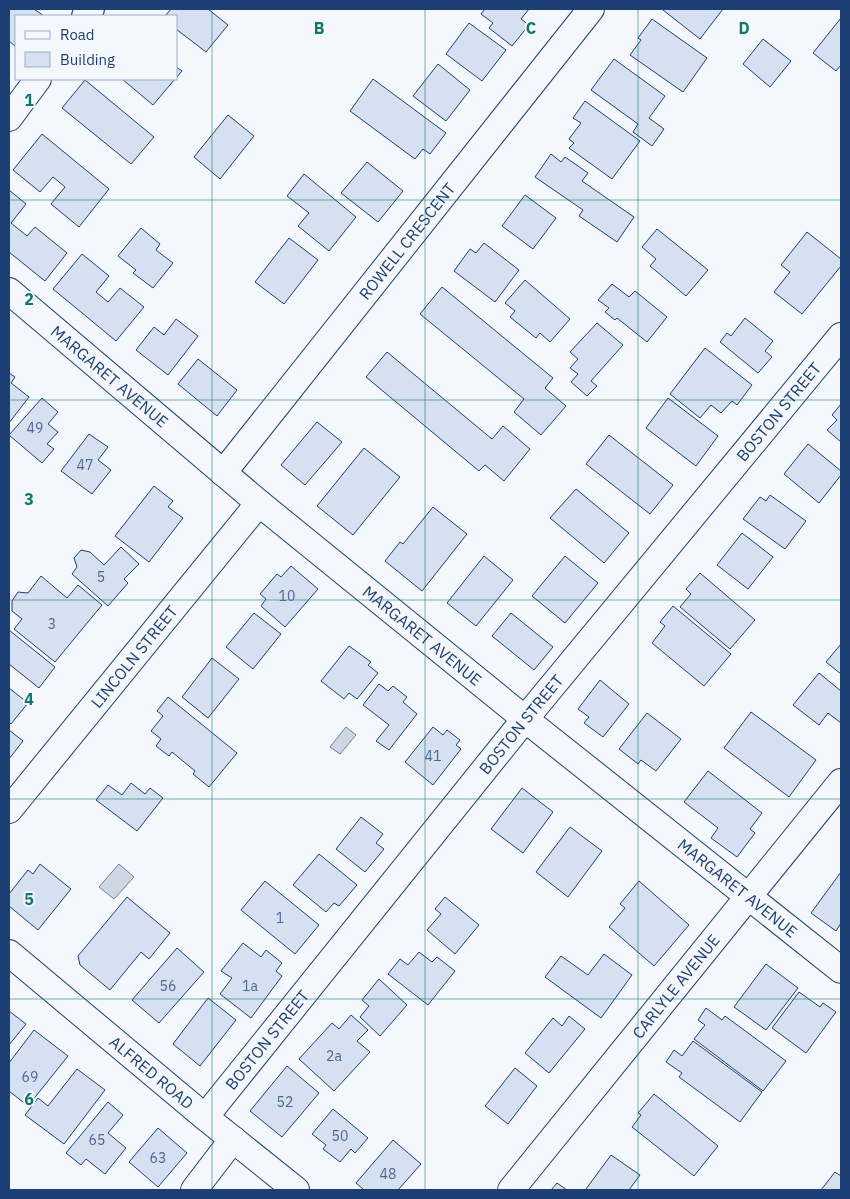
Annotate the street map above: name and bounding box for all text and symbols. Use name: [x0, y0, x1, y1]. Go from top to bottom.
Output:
legend: [15, 15, 178, 80]
text: B: [314, 18, 325, 38]
text: C: [526, 18, 536, 38]
text: D: [738, 18, 750, 38]
text: Road: [60, 25, 95, 44]
text: Building: [60, 50, 115, 69]
text: 1: [24, 90, 34, 110]
street label: ROWELL CRESCENT: [355, 179, 459, 303]
text: 2: [24, 289, 34, 309]
street label: MARGARET AVENUE: [47, 321, 172, 432]
street label: BOSTON STREET: [732, 358, 825, 465]
house number: 49: [27, 419, 43, 437]
house number: 47: [77, 456, 93, 474]
text: 3: [24, 489, 34, 509]
house number: 5: [97, 568, 105, 586]
street label: MARGARET AVENUE: [359, 581, 486, 690]
house number: 10: [279, 587, 295, 605]
street label: LINCOLN STREET: [86, 601, 182, 712]
house number: 3: [48, 615, 56, 633]
street label: BOSTON STREET: [475, 671, 567, 778]
text: 4: [24, 689, 34, 709]
house number: 41: [425, 747, 441, 765]
street label: MARGARET AVENUE: [674, 834, 802, 942]
text: 5: [24, 889, 34, 909]
house number: 1: [276, 909, 284, 927]
street label: CARLYLE AVENUE: [628, 930, 724, 1042]
house number: 56: [160, 977, 176, 995]
house number: 1a: [242, 977, 258, 995]
street label: BOSTON STREET: [221, 986, 313, 1094]
street label: ALFRED ROAD: [106, 1031, 198, 1113]
house number: 2a: [326, 1047, 342, 1065]
house number: 69: [22, 1068, 38, 1086]
text: 6: [24, 1089, 34, 1109]
house number: 52: [277, 1093, 293, 1111]
house number: 50: [332, 1127, 348, 1145]
house number: 65: [89, 1131, 105, 1149]
house number: 63: [150, 1149, 166, 1167]
house number: 48: [380, 1165, 396, 1183]

